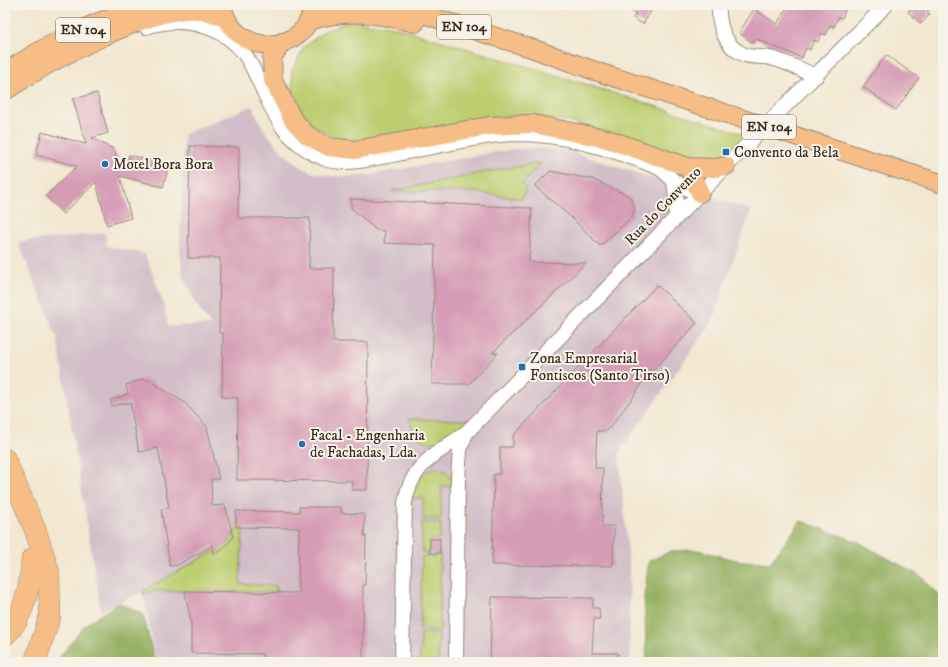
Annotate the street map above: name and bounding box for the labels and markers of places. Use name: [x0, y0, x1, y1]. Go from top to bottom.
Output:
place label: Convento da Bela: [734, 143, 839, 162]
marker: Convento da Bela: [721, 147, 731, 157]
place label: Motel Bora Bora: [113, 155, 214, 174]
marker: Motel Bora Bora: [100, 159, 110, 169]
place label: Zona Empresarial Fontiscos (Santo Tirso): [530, 349, 670, 385]
marker: Zona Empresarial Fontiscos (Santo Tirso): [517, 362, 527, 372]
place label: Facal - Engenharia de Fachadas, Lda.: [310, 426, 425, 462]
marker: Facal - Engenharia de Fachadas, Lda.: [297, 439, 307, 449]

